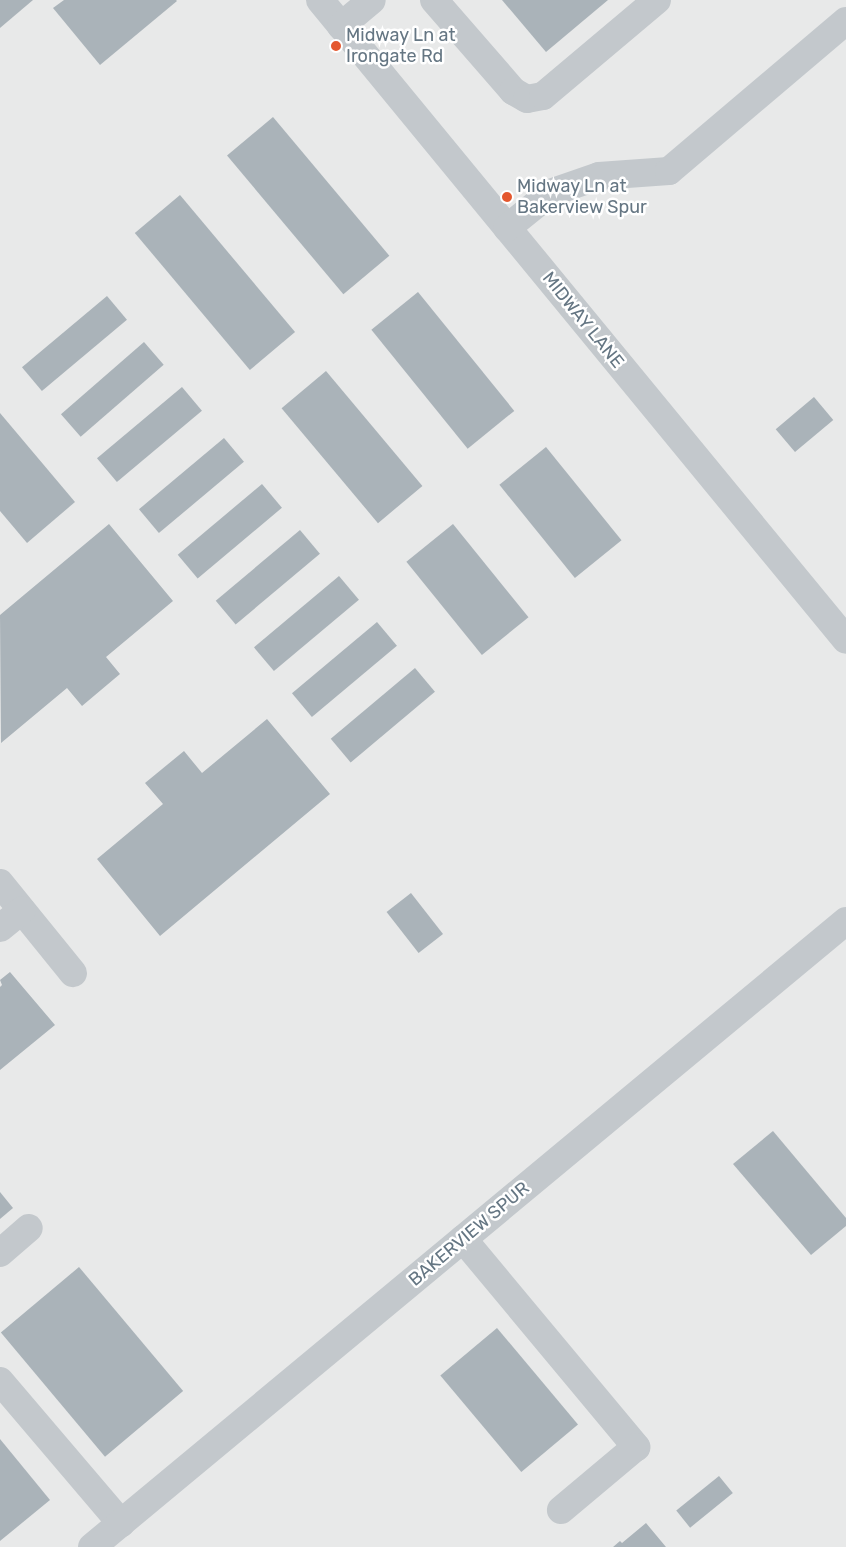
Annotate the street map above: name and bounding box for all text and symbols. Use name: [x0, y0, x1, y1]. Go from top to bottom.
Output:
place label: Midway Ln at Irongate Rd: [346, 25, 456, 68]
marker: Midway Ln at Irongate Rd: [330, 40, 342, 52]
place label: Midway Ln at Bakerview Spur: [517, 176, 647, 218]
marker: Midway Ln at Bakerview Spur: [501, 191, 513, 203]
street label: MIDWAY LANE: [538, 267, 628, 373]
street label: BAKERVIEW SPUR: [404, 1177, 534, 1291]

